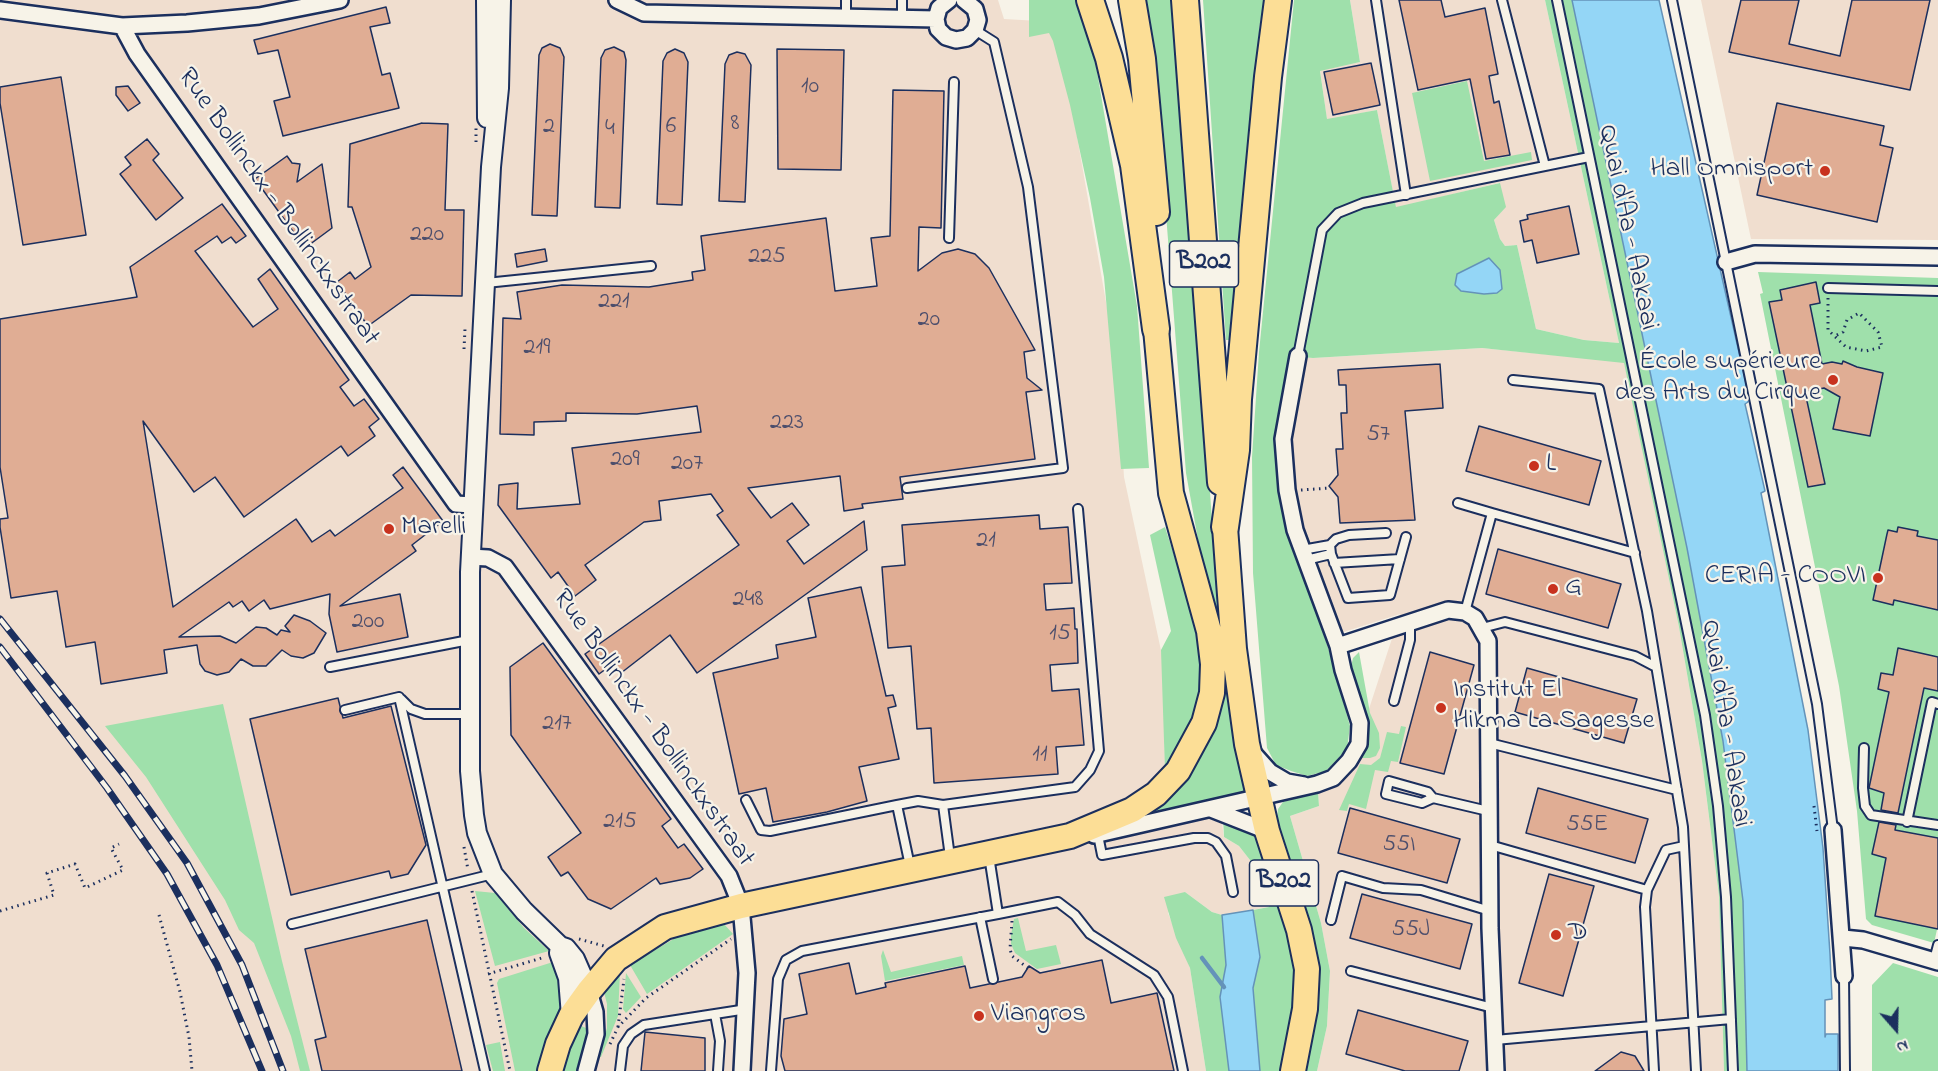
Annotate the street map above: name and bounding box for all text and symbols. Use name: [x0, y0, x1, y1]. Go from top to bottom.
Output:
street label: Rue Bollinckx - Bollinckxstraat: [169, 63, 385, 353]
house number: 10: [801, 74, 819, 102]
house number: 8: [731, 111, 739, 139]
house number: 2: [543, 114, 555, 142]
house number: 6: [666, 114, 676, 142]
house number: 4: [605, 116, 615, 144]
street label: Quai d'Aa - Aakaai: [1588, 123, 1664, 333]
place label: Hall Omnisport: [1650, 155, 1813, 187]
marker: Hall Omnisport: [1818, 164, 1832, 178]
house number: 220: [410, 222, 444, 250]
road number: B202: [1170, 241, 1238, 287]
house number: 225: [748, 244, 786, 272]
house number: 221: [598, 289, 630, 317]
house number: 20: [918, 307, 940, 335]
house number: 219: [524, 335, 550, 363]
place label: École supérieure des Arts du Cirque: [1615, 348, 1821, 411]
marker: École supérieure des Arts du Cirque: [1826, 373, 1840, 387]
house number: 223: [770, 410, 804, 438]
house number: 57: [1366, 422, 1390, 450]
house number: 209: [610, 447, 640, 475]
place label: L: [1546, 450, 1556, 482]
house number: 207: [671, 451, 703, 479]
marker: L: [1527, 459, 1541, 473]
place label: Marelli: [401, 513, 466, 545]
marker: Marelli: [382, 522, 396, 536]
house number: 21: [976, 528, 996, 556]
place label: CERIA - COOVI: [1705, 562, 1866, 594]
marker: CERIA - COOVI: [1871, 571, 1885, 585]
place label: G: [1565, 573, 1582, 605]
marker: G: [1546, 582, 1560, 596]
street label: Rue Bollinckx - Bollinckxstraat: [544, 584, 760, 874]
house number: 248: [733, 587, 763, 615]
house number: 200: [352, 609, 384, 637]
street label: Quai d'Aa - Aakaai: [1692, 618, 1756, 830]
house number: 15: [1049, 621, 1071, 649]
place label: Institut El Hikma La Sagesse: [1453, 676, 1655, 739]
marker: Institut El Hikma La Sagesse: [1434, 701, 1448, 715]
house number: 217: [542, 711, 572, 739]
house number: 11: [1032, 742, 1048, 770]
house number: 215: [603, 809, 637, 837]
house number: 55E: [1566, 812, 1608, 840]
house number: 55I: [1382, 832, 1416, 860]
road number: B202: [1250, 860, 1318, 906]
house number: 55J: [1391, 917, 1431, 945]
place label: D: [1568, 919, 1588, 951]
marker: D: [1549, 928, 1563, 942]
north arrow: [1866, 999, 1926, 1059]
place label: Viangros: [991, 1000, 1086, 1032]
marker: Viangros: [972, 1009, 986, 1023]
text: N: [1893, 1033, 1911, 1059]

